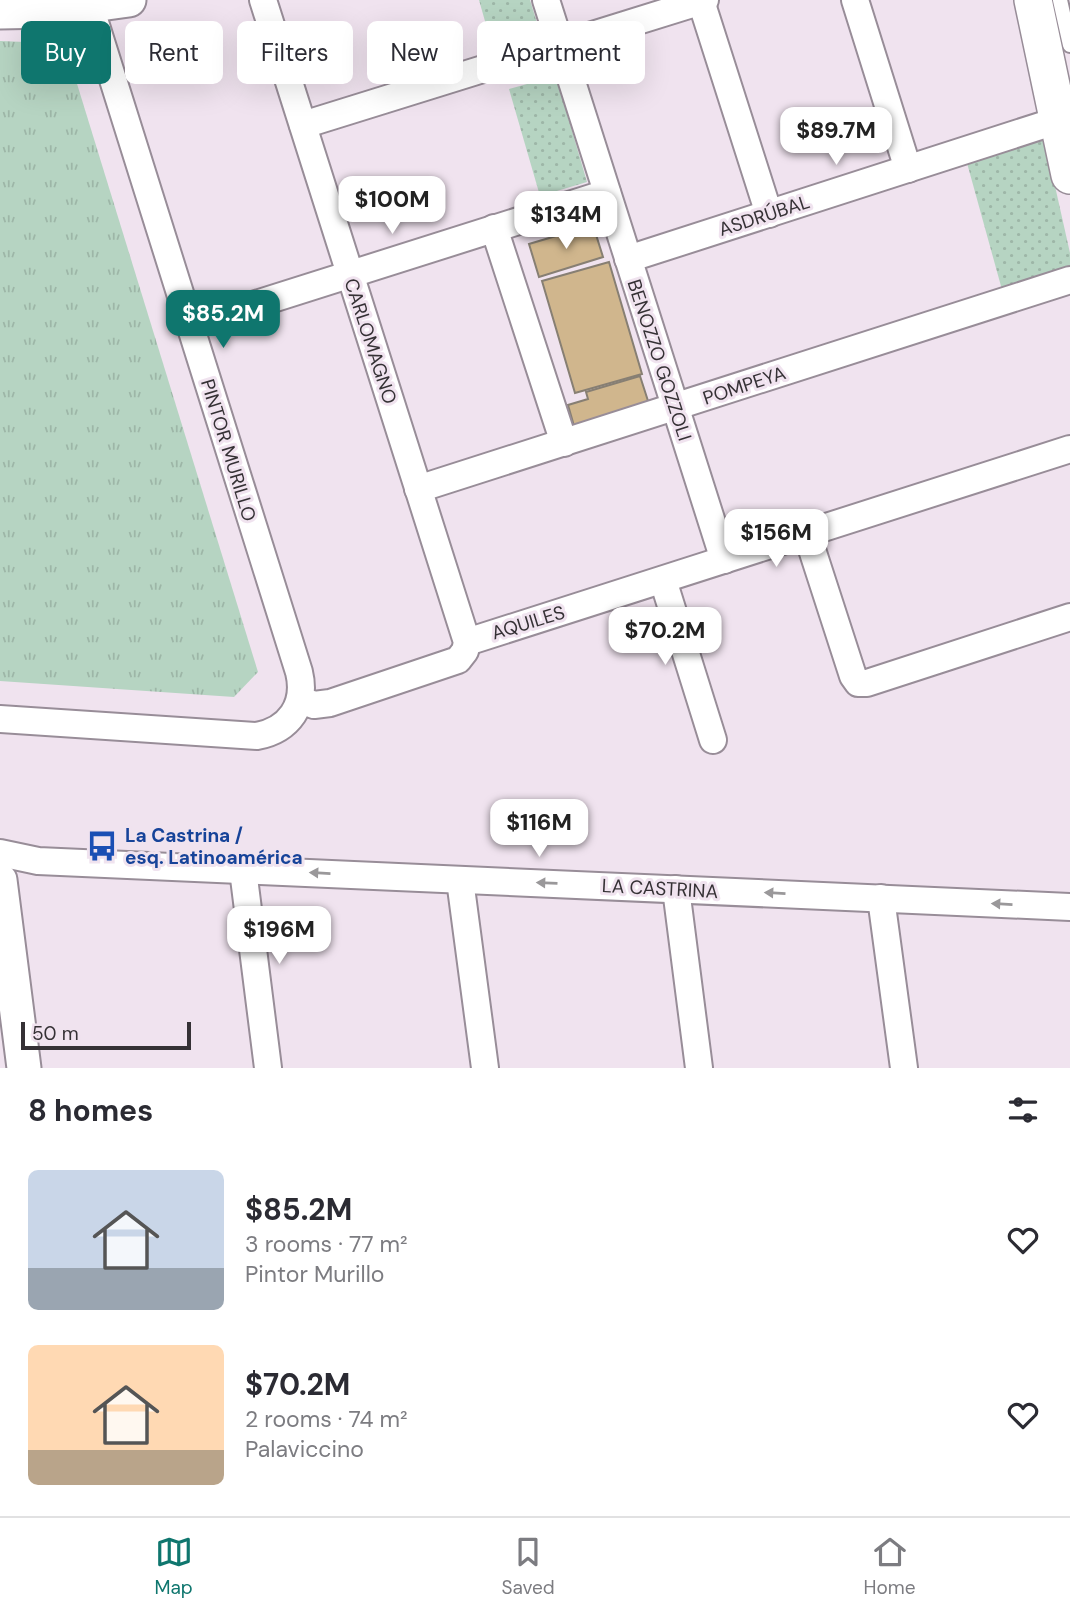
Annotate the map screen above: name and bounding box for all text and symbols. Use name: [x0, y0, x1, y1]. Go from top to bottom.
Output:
chip: Buy: [21, 21, 111, 84]
chip: Rent: [125, 21, 223, 84]
chip: Filters: [237, 21, 353, 84]
chip: New: [367, 21, 463, 84]
chip: Apartment: [477, 21, 645, 84]
pin: $89.7M: [779, 108, 893, 167]
text: $89.7M: [796, 115, 876, 145]
pin: $100M: [343, 176, 441, 236]
text: $100M: [354, 184, 430, 214]
street label: ASDRÚBAL: [715, 189, 813, 242]
pin: $134M: [517, 191, 615, 251]
text: $134M: [530, 199, 602, 229]
street label: CARLOMAGNO: [338, 275, 403, 407]
street label: BENOZZO GOZZOLI: [622, 276, 697, 444]
pin: $85.2M: [166, 290, 280, 350]
text: $85.2M: [182, 298, 264, 328]
street label: POMPEYA: [700, 360, 789, 411]
street label: PINTOR MURILLO: [195, 376, 262, 524]
pin: $156M: [727, 510, 825, 569]
text: $156M: [740, 517, 812, 547]
street label: AQUILES: [489, 600, 568, 645]
pin: $70.2M: [608, 608, 722, 667]
text: $70.2M: [625, 615, 705, 645]
pin: $116M: [490, 800, 588, 859]
text: $116M: [506, 807, 572, 837]
place label: La Castrina / esq. Latinoamérica: [125, 823, 303, 870]
bus stop icon: La Castrina / esq. Latinoamérica: [85, 829, 119, 863]
one-way arrow: [309, 868, 331, 879]
street label: LA CASTRINA: [601, 873, 719, 904]
one-way arrow: [536, 878, 558, 889]
one-way arrow: [763, 888, 785, 899]
one-way arrow: [991, 898, 1013, 909]
pin: $196M: [230, 906, 328, 966]
text: $196M: [243, 914, 315, 944]
scale bar: [21, 1019, 191, 1051]
text: 50 m: [32, 1021, 79, 1046]
text: 8 homes: [28, 1091, 153, 1130]
icon: filters: [1004, 1091, 1042, 1129]
text: $85.2M: [245, 1190, 352, 1229]
icon: home: [84, 1198, 168, 1282]
icon: heart: [1004, 1221, 1042, 1259]
text: 3 rooms · 77 m²: [245, 1229, 408, 1259]
text: Pintor Murillo: [245, 1259, 384, 1289]
text: $70.2M: [245, 1365, 350, 1404]
icon: home: [84, 1373, 168, 1457]
icon: heart: [1004, 1396, 1042, 1434]
text: 2 rooms · 74 m²: [245, 1404, 408, 1434]
text: Palaviccino: [245, 1434, 364, 1464]
tab: Map: [154, 1533, 193, 1600]
tab: Saved: [502, 1533, 555, 1600]
tab: Home: [864, 1533, 916, 1600]

